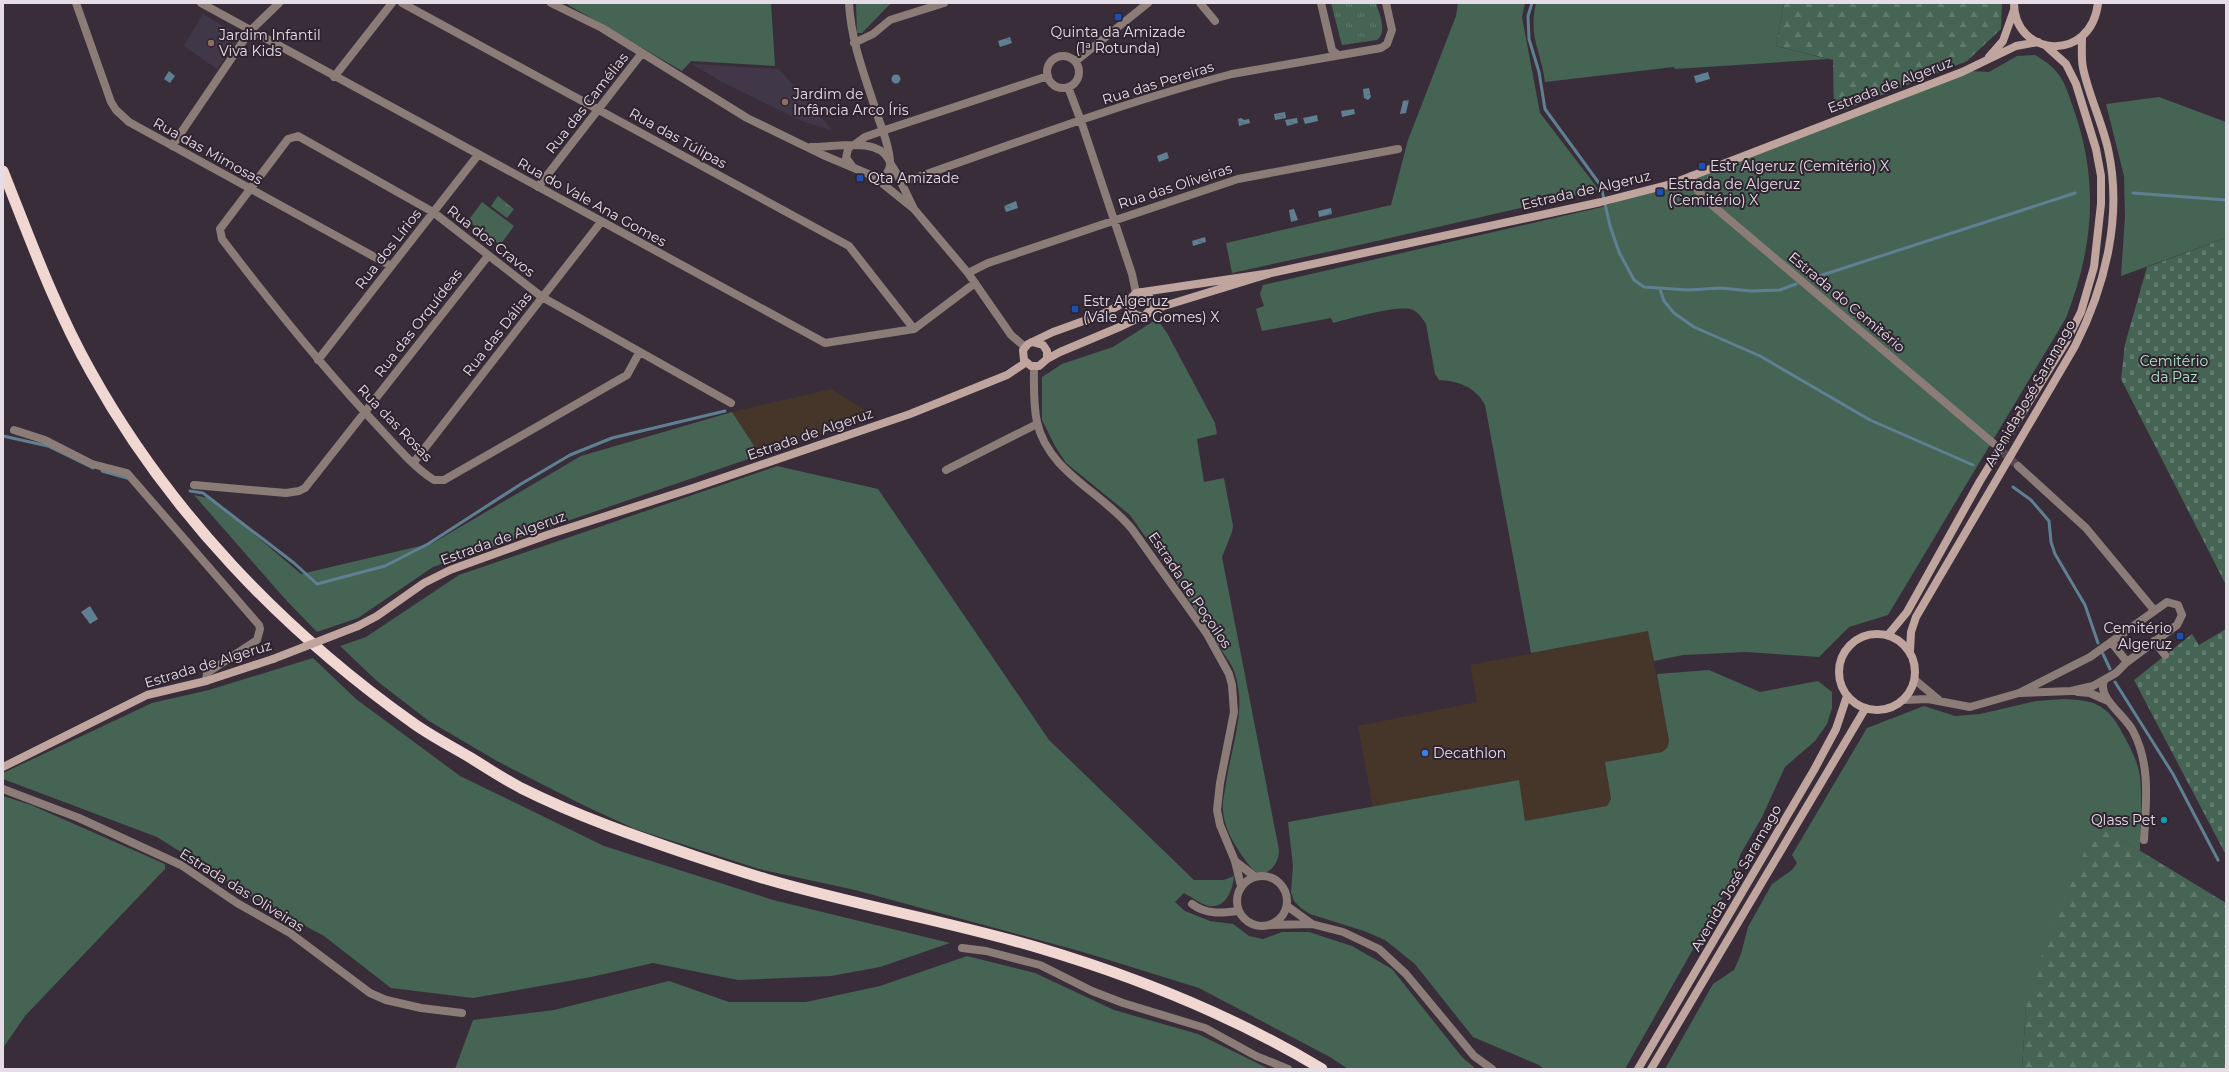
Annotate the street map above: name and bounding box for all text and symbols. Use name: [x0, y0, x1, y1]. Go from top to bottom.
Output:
marker: Quinta da Amizade (1ª Rotunda): [1113, 12, 1123, 22]
place label: Quinta da Amizade (1ª Rotunda): [1050, 23, 1186, 57]
place label: Jardim Infantil Viva Kids: [218, 26, 321, 60]
marker: Jardim Infantil Viva Kids: [206, 38, 216, 48]
street label: Rua das Camélias: [542, 49, 632, 157]
street label: Estrada de Algeruz: [1825, 53, 1955, 117]
street label: Rua das Pereiras: [1100, 57, 1216, 109]
place label: Jardim de Infância Arco Íris: [792, 85, 909, 119]
marker: Jardim de Infância Arco Íris: [780, 97, 790, 107]
street label: Rua das Túlipas: [626, 104, 730, 172]
street label: Rua das Mimosas: [150, 113, 266, 189]
street label: Rua do Vale Ana Gomes: [514, 153, 670, 251]
place label: Estr Algeruz (Cemitério) X: [1710, 157, 1889, 175]
street label: Rua das Oliveiras: [1116, 159, 1234, 213]
marker: Estr Algeruz (Cemitério) X: [1697, 161, 1707, 171]
street label: Estrada de Algeruz: [1520, 166, 1652, 214]
place label: Qta Amizade: [868, 169, 959, 187]
marker: Qta Amizade: [855, 173, 865, 183]
place label: Estrada de Algeruz (Cemitério) X: [1668, 175, 1800, 209]
marker: Estrada de Algeruz (Cemitério) X: [1655, 187, 1665, 197]
street label: Rua dos Cravos: [444, 201, 539, 281]
street label: Rua dos Lírios: [351, 205, 425, 293]
street label: Estrada do Cemitério: [1785, 248, 1909, 356]
street label: Rua das Orquídeas: [370, 265, 466, 381]
street label: Rua das Dálias: [458, 288, 536, 380]
place label: Estr Algeruz (Vale Ana Gomes) X: [1083, 292, 1219, 326]
marker: Estr Algeruz (Vale Ana Gomes) X: [1070, 304, 1080, 314]
street label: Avenida José Saramago: [1981, 316, 2080, 470]
park label: Cemitério da Paz: [2140, 352, 2208, 386]
street label: Rua das Rosas: [354, 381, 437, 466]
street label: Estrada de Algeruz: [745, 404, 875, 464]
street label: Estrada de Algeruz: [438, 507, 568, 569]
street label: Estrada de Poçoilos: [1144, 528, 1236, 652]
place label: Cemitério Algeruz: [2104, 619, 2172, 653]
marker: Cemitério Algeruz: [2175, 631, 2185, 641]
street label: Estrada de Algeruz: [142, 636, 274, 692]
place label: Decathlon: [1433, 744, 1506, 762]
marker: Decathlon: [1420, 748, 1430, 758]
street label: Avenida José Saramago: [1687, 801, 1786, 955]
place label: Qlass Pet: [2091, 811, 2156, 829]
marker: Qlass Pet: [2159, 815, 2169, 825]
street label: Estrada das Oliveiras: [176, 844, 308, 936]

